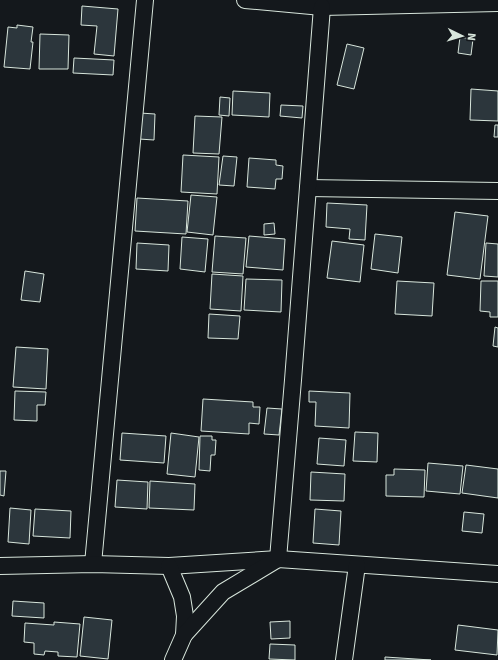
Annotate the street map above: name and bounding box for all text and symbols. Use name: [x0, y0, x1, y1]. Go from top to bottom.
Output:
north arrow: [442, 16, 482, 56]
text: N: [465, 32, 478, 41]

